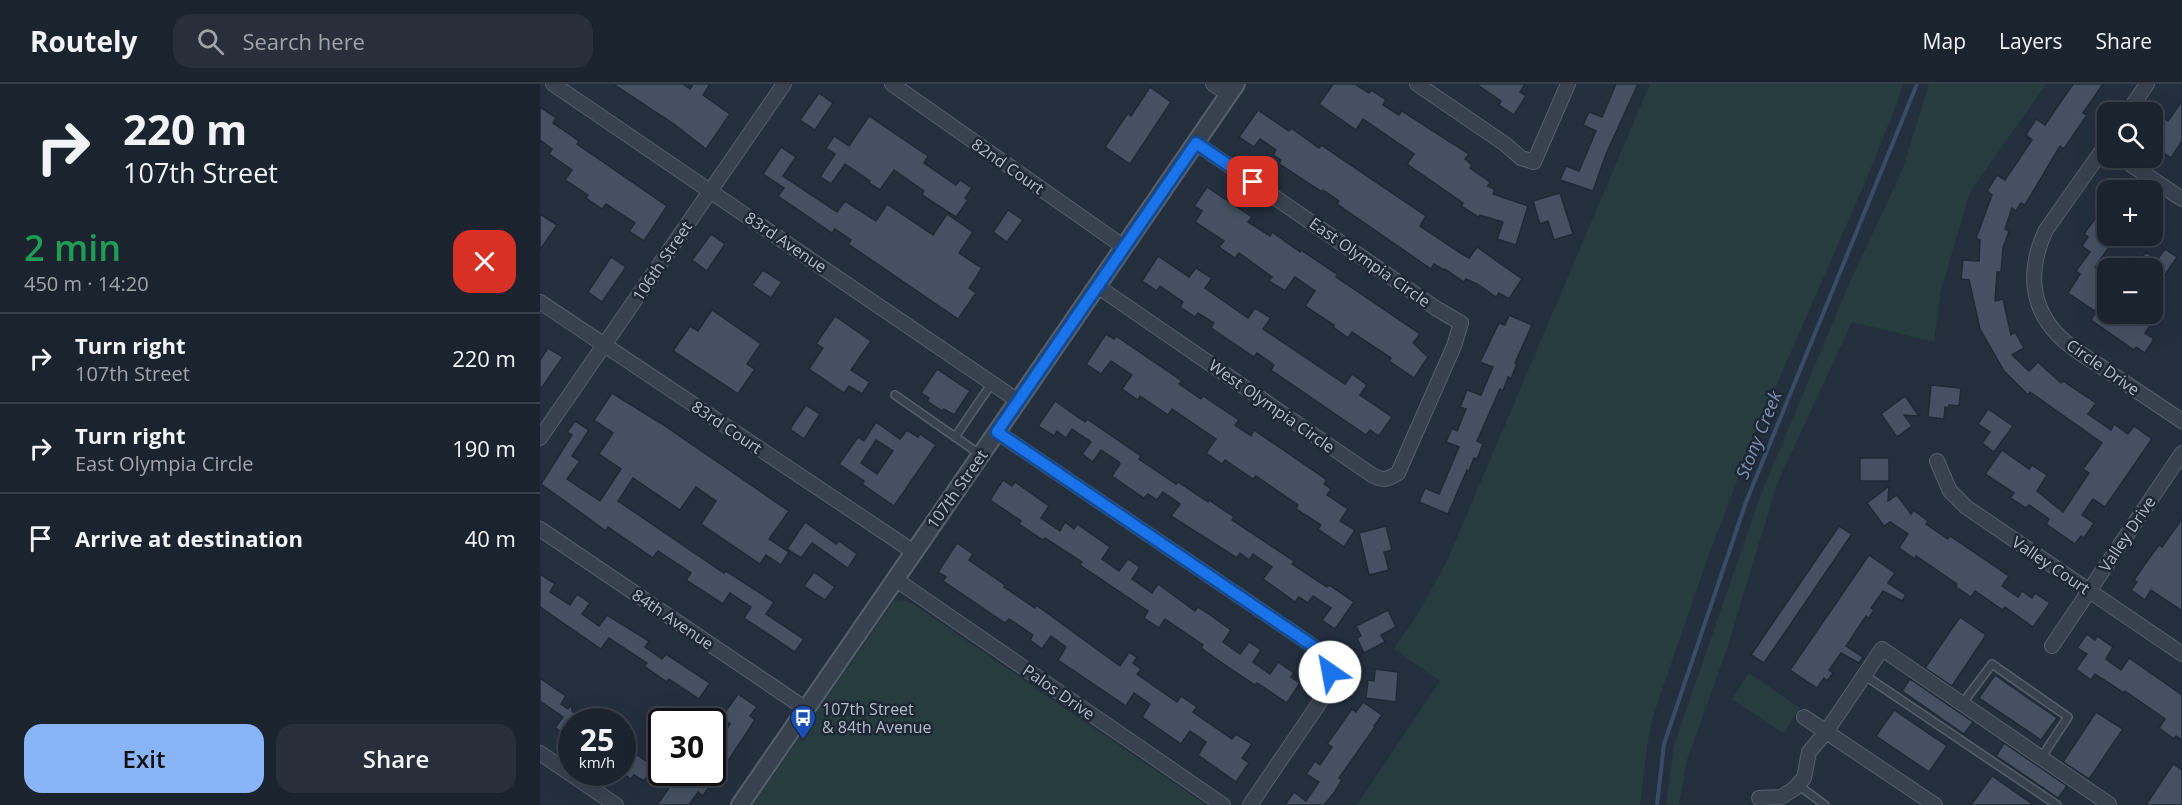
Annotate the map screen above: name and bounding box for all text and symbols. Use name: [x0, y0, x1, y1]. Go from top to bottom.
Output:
search box: [173, 14, 593, 68]
text: Routely: [30, 22, 137, 60]
icon: search: [194, 25, 227, 58]
text: Search here: [242, 26, 365, 56]
text: Map: [1923, 27, 1966, 55]
text: Layers: [1999, 27, 2063, 55]
text: Share: [2096, 27, 2152, 55]
text: 220 m: [123, 100, 247, 157]
map controls: [2097, 102, 2163, 324]
button: search: [2097, 102, 2163, 168]
icon: right: [24, 108, 102, 186]
street label: 82nd Court: [967, 133, 1049, 199]
text: 107th Street: [123, 154, 278, 191]
pin: [1227, 156, 1278, 207]
icon: arrive: [1236, 165, 1269, 198]
button: +: [2097, 180, 2163, 246]
street label: 83rd Avenue: [741, 206, 831, 278]
street label: East Olympia Circle: [1305, 212, 1435, 312]
street label: 106th Street: [627, 217, 697, 305]
text: 2 min: [24, 223, 121, 272]
button: close: [453, 230, 516, 293]
button: −: [2097, 258, 2163, 324]
text: 450 m · 14:20: [24, 270, 149, 297]
text: Turn right: [75, 330, 186, 360]
street label: Circle Drive: [2062, 334, 2144, 400]
icon: right: [24, 342, 57, 375]
text: 220 m: [452, 343, 516, 373]
street label: West Olympia Circle: [1205, 354, 1339, 458]
text: 107th Street: [75, 360, 190, 387]
water label: Stony Creek: [1730, 386, 1787, 482]
street label: 83rd Court: [687, 395, 767, 459]
text: Turn right: [75, 420, 186, 450]
icon: right: [24, 432, 57, 465]
text: 190 m: [452, 433, 516, 463]
street label: 107th Street: [922, 445, 993, 533]
text: East Olympia Circle: [75, 450, 254, 477]
street label: Valley Drive: [2094, 492, 2160, 576]
icon: arrive: [24, 522, 57, 555]
text: Arrive at destination: [75, 523, 303, 553]
text: 40 m: [465, 523, 516, 553]
street label: Valley Court: [2008, 531, 2094, 599]
street label: 84th Avenue: [628, 584, 718, 654]
position arrow: [1298, 640, 1362, 704]
street label: Palos Drive: [1019, 659, 1099, 725]
place label: 107th Street & 84th Avenue: [822, 698, 932, 738]
bus stop icon: 107th Street & 84th Avenue: [788, 703, 818, 741]
speed limit sign: 30: [648, 708, 726, 786]
text: 25: [580, 719, 614, 760]
button: Exit: [24, 724, 264, 793]
button: Share: [276, 724, 516, 793]
text: km/h: [579, 752, 615, 772]

